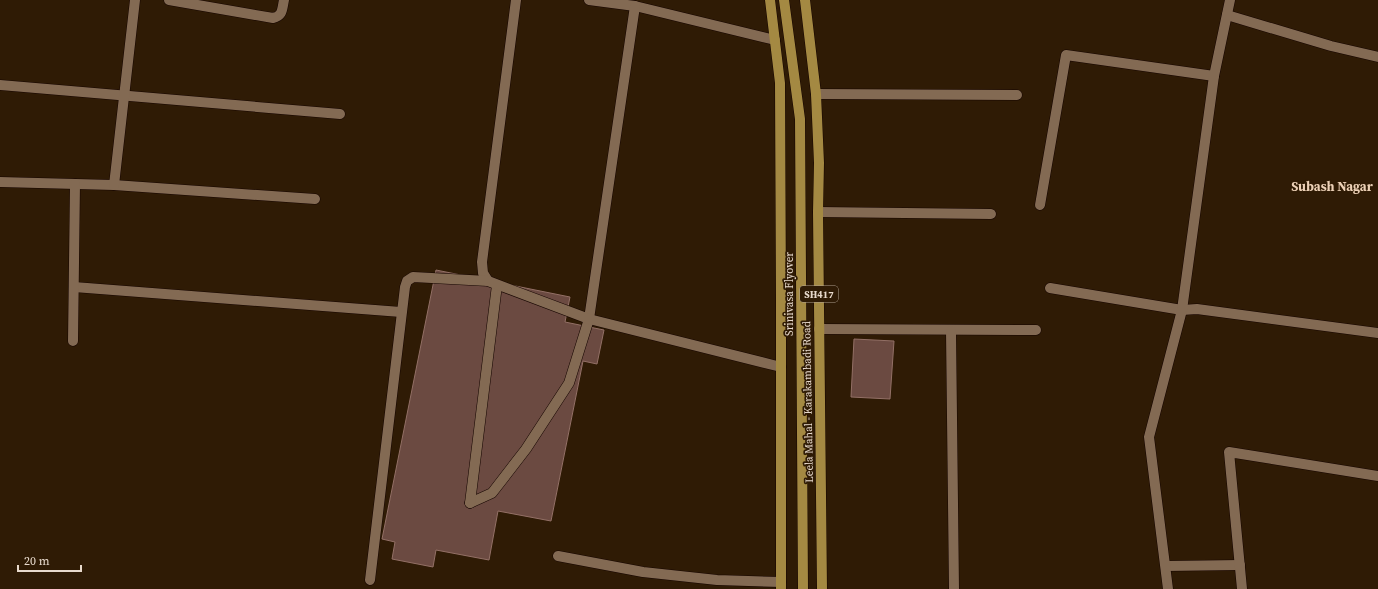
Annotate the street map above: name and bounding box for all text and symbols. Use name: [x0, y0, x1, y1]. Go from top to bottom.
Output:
district label: Subash Nagar: [1291, 178, 1374, 195]
street label: Srinivasa Flyover: [782, 252, 797, 336]
road number: SH417: [800, 286, 838, 302]
street label: Leela Mahal - Karakambadi Road: [799, 320, 817, 483]
scale bar: [18, 547, 81, 573]
text: 20 m: [24, 553, 50, 569]

